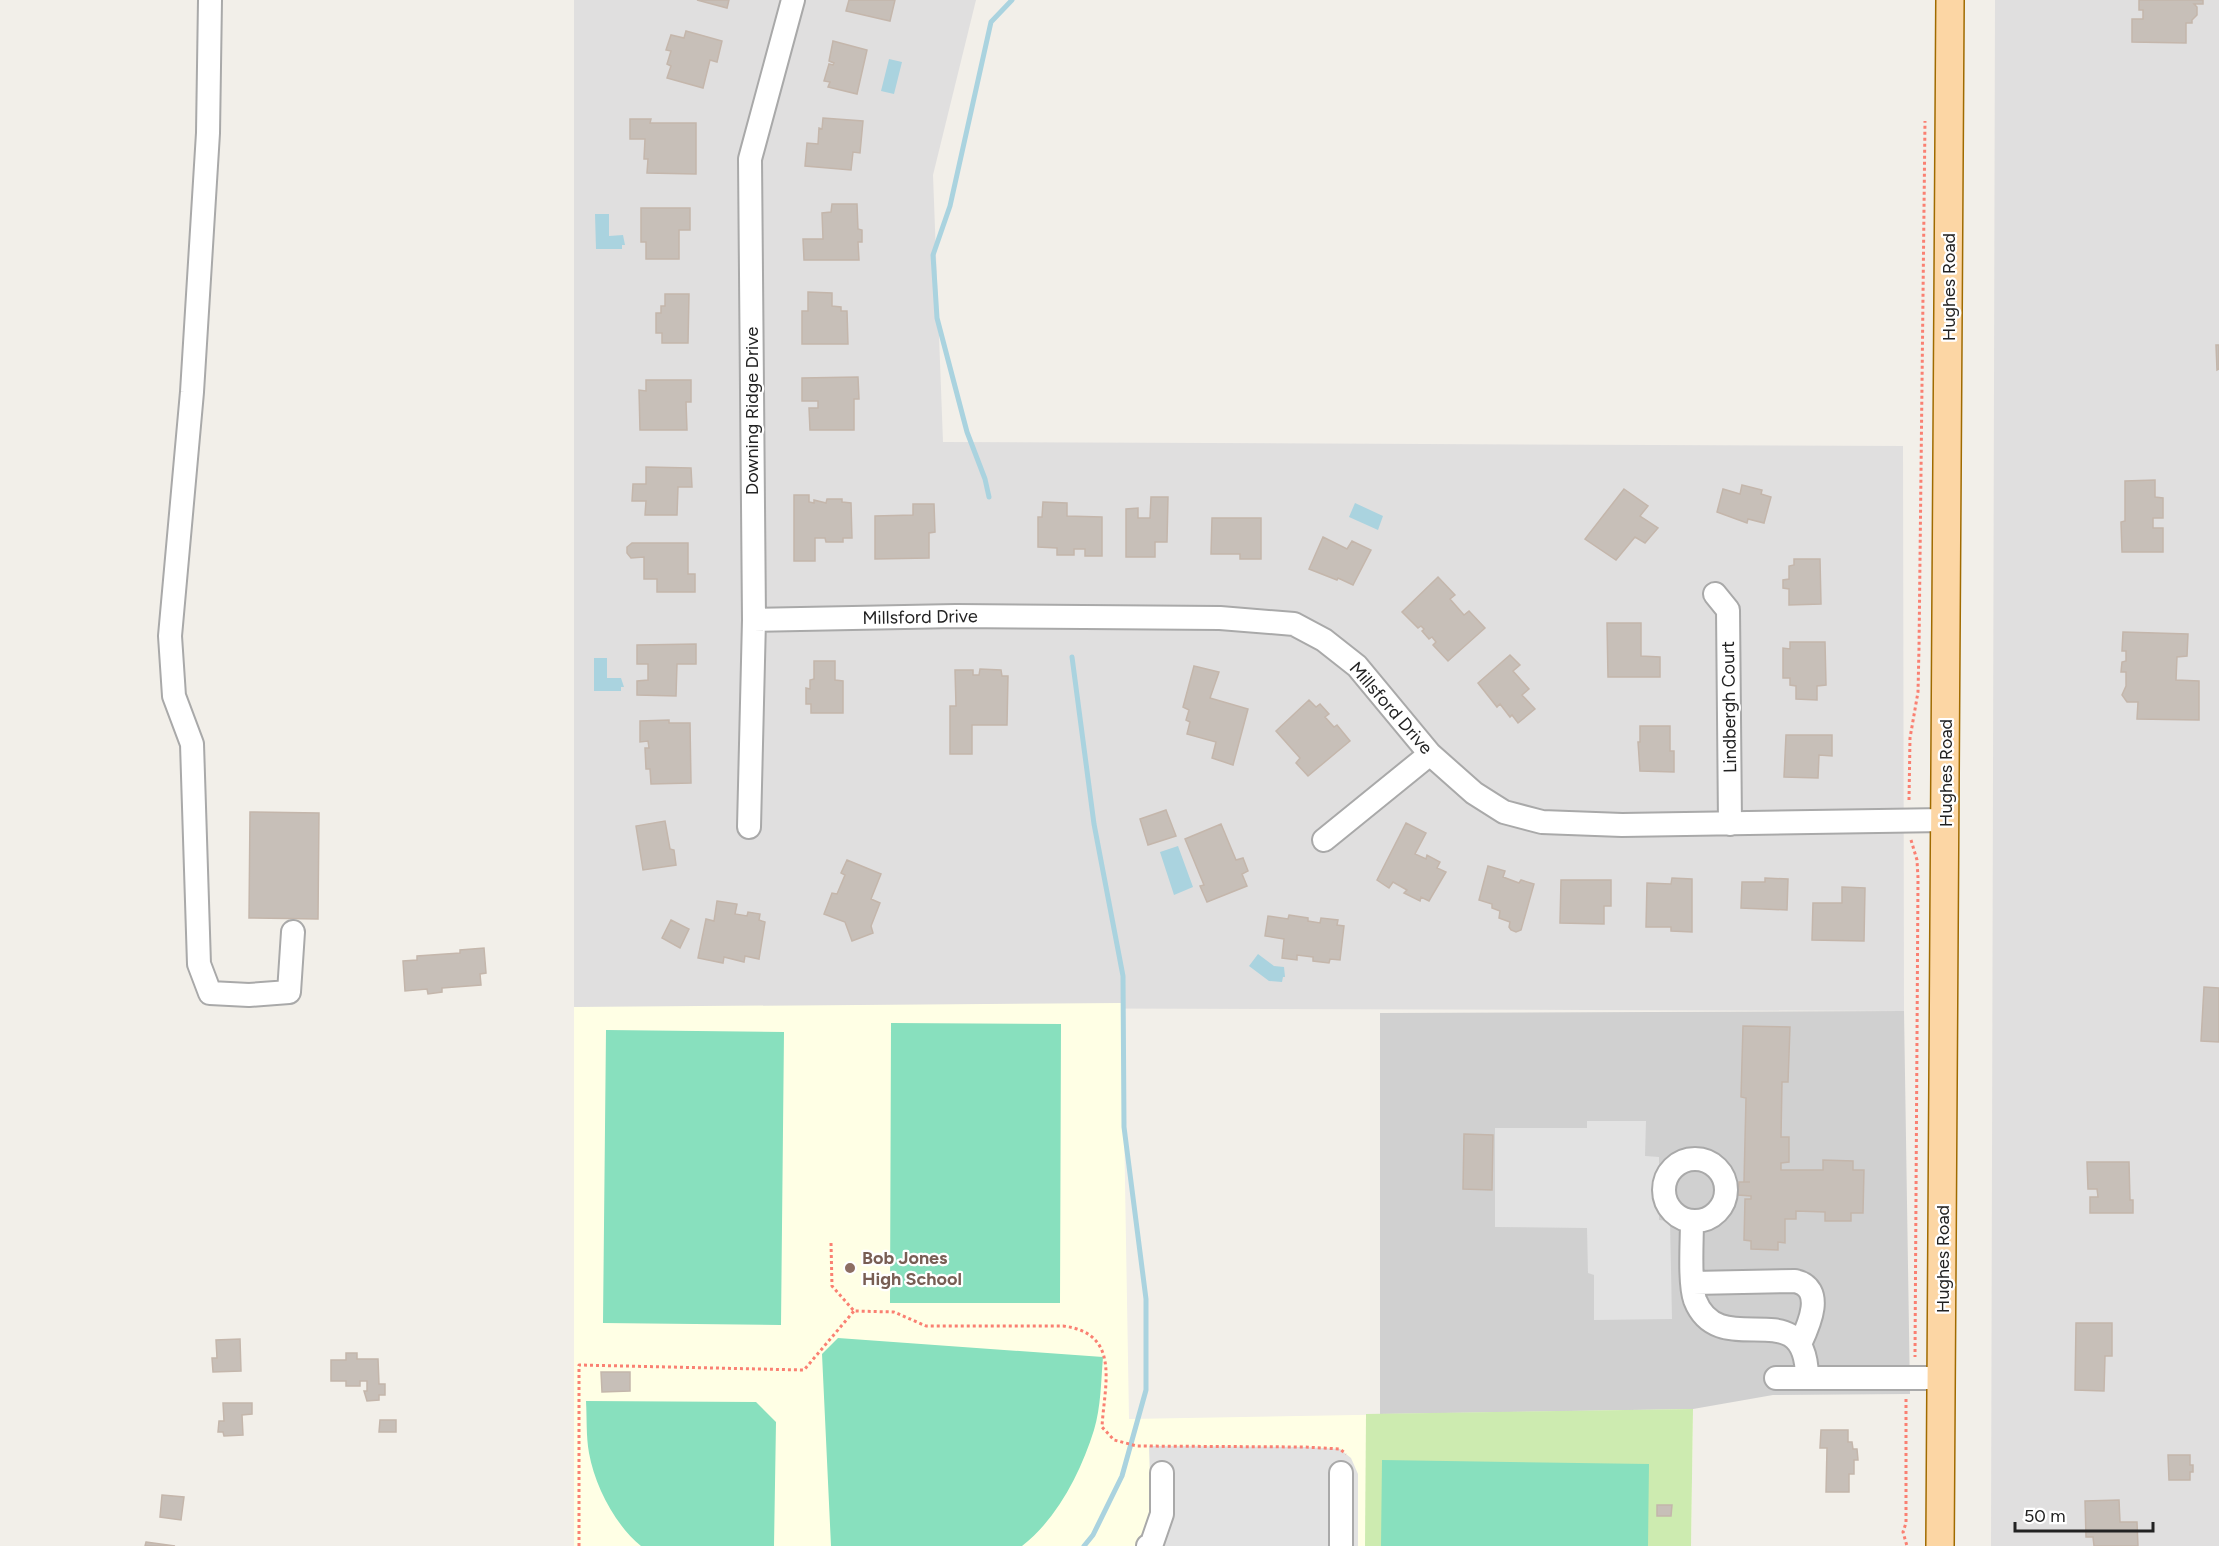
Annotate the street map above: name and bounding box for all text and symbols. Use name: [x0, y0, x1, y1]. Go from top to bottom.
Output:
street label: Hughes Road: [1938, 233, 1960, 341]
street label: Downing Ridge Drive: [741, 327, 763, 495]
street label: Millsford Drive: [862, 605, 978, 629]
street label: Lindbergh Court: [1717, 641, 1741, 773]
street label: Millsford Drive: [1345, 657, 1437, 759]
street label: Hughes Road: [1935, 719, 1957, 827]
street label: Hughes Road: [1932, 1205, 1954, 1313]
place label: Bob Jones High School: [862, 1247, 962, 1290]
marker: Bob Jones High School: [843, 1261, 857, 1275]
scale bar: [2015, 1495, 2153, 1533]
text: 50 m: [2024, 1505, 2066, 1527]

